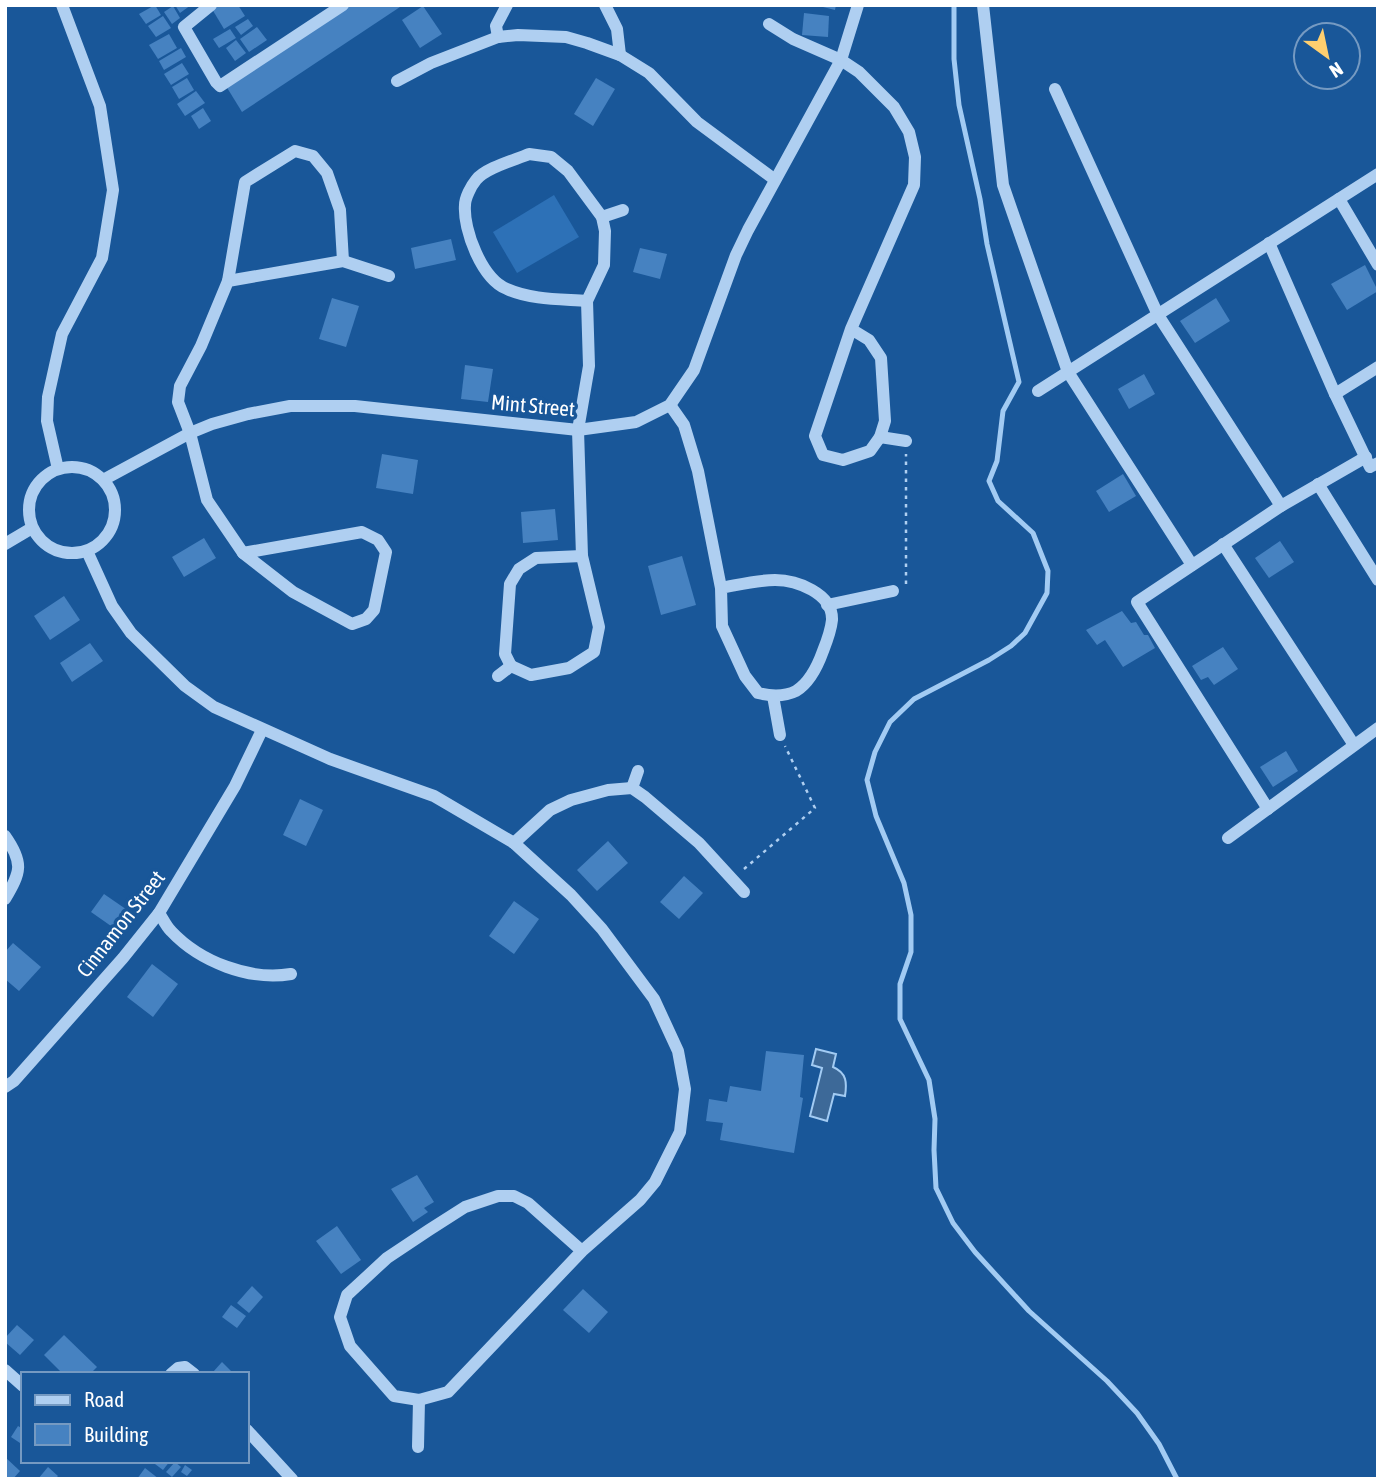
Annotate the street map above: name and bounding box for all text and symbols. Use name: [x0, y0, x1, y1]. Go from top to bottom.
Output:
north arrow: [1292, 21, 1362, 91]
text: N: [1326, 58, 1347, 83]
street label: Mint Street: [490, 389, 576, 421]
street label: Cinnamon Street: [71, 865, 169, 981]
legend: [21, 1372, 248, 1463]
text: Road: [84, 1387, 124, 1411]
text: Building: [84, 1422, 148, 1446]

